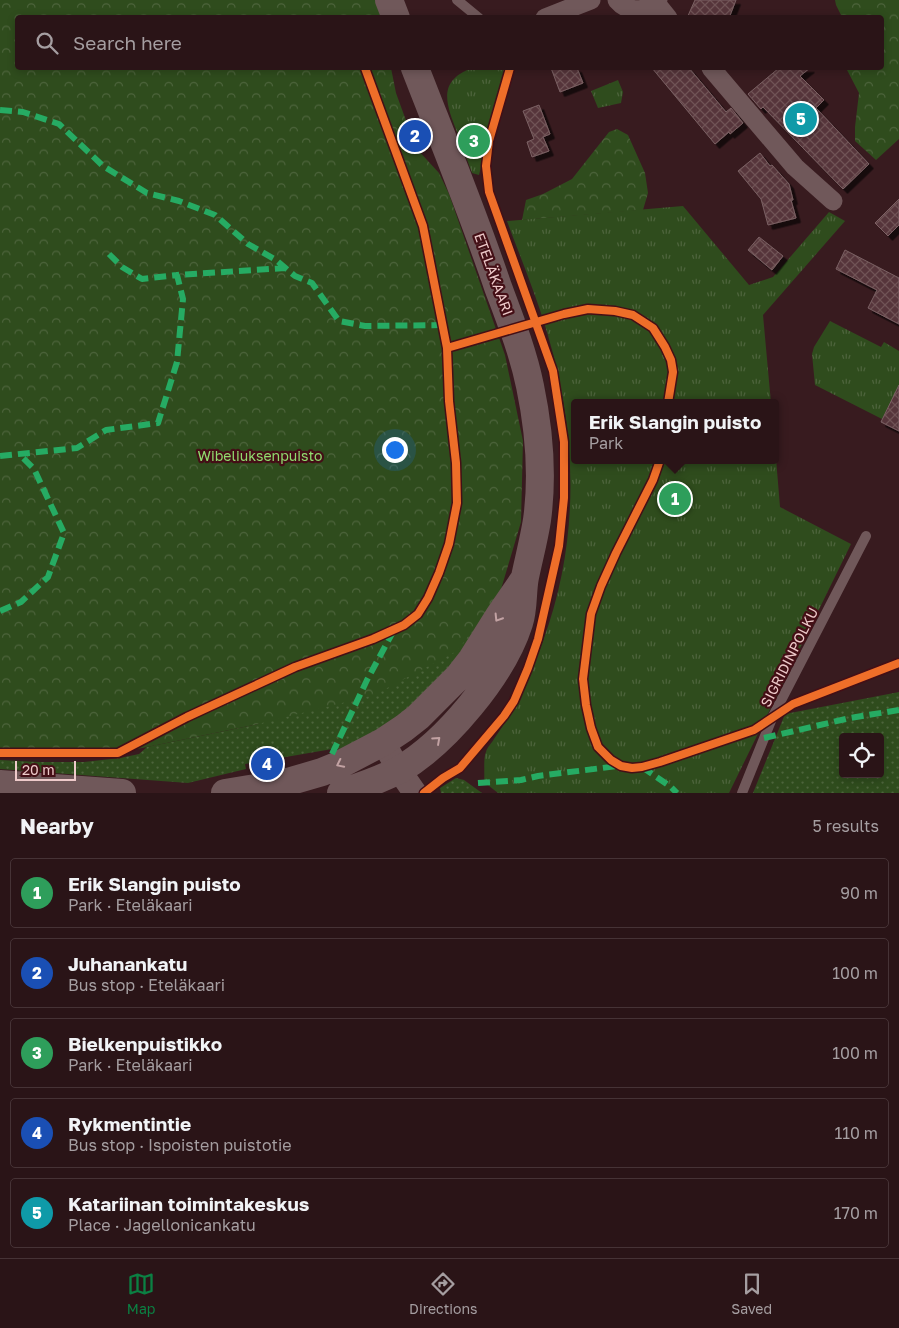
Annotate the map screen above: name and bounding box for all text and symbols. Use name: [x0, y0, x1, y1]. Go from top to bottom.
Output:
search box: [15, 15, 884, 70]
icon: search: [33, 29, 61, 57]
text: Search here: [73, 31, 182, 54]
pin: 5: [785, 100, 817, 138]
pin: 2: [399, 117, 431, 155]
pin: 3: [458, 122, 490, 160]
street label: ETELÄKAARI: [471, 230, 517, 318]
popup: [571, 399, 779, 464]
text: Erik Slangin puisto: [589, 410, 761, 433]
text: Park: [589, 433, 623, 453]
your location: [382, 437, 408, 463]
park label: Wibeliuksenpuisto: [198, 447, 322, 464]
pin: 1: [659, 480, 691, 518]
street label: SIGRIDINPOLKU: [757, 604, 821, 710]
one-way arrow: [494, 613, 504, 622]
map controls: [839, 733, 884, 778]
button: locate: [839, 733, 884, 778]
one-way arrow: [432, 737, 441, 746]
pin: 4: [251, 745, 283, 783]
scale bar: [15, 758, 76, 781]
one-way arrow: [336, 758, 345, 768]
text: 20 m: [22, 761, 55, 778]
text: Nearby: [20, 813, 94, 839]
text: 5 results: [813, 816, 879, 836]
text: Erik Slangin puisto: [68, 872, 241, 895]
text: 1: [33, 883, 41, 903]
text: 90 m: [840, 883, 878, 903]
text: Park · Eteläkaari: [68, 895, 193, 915]
text: Juhanankatu: [68, 952, 187, 975]
text: 2: [32, 963, 42, 983]
text: 100 m: [832, 963, 878, 983]
text: Bus stop · Eteläkaari: [68, 975, 225, 995]
text: Bielkenpuistikko: [68, 1032, 222, 1055]
text: 3: [32, 1043, 42, 1063]
text: 100 m: [832, 1043, 878, 1063]
text: Park · Eteläkaari: [68, 1055, 193, 1075]
text: Rykmentintie: [68, 1112, 191, 1135]
text: 4: [32, 1123, 42, 1143]
text: 110 m: [834, 1123, 878, 1143]
text: Bus stop · Ispoisten puistotie: [68, 1135, 292, 1155]
text: Katariinan toimintakeskus: [68, 1192, 309, 1215]
text: 5: [32, 1203, 42, 1223]
text: 170 m: [834, 1203, 878, 1223]
text: Place · Jagellonicankatu: [68, 1215, 256, 1235]
tab: Map: [127, 1270, 155, 1317]
tab: Directions: [409, 1270, 478, 1317]
tab: Saved: [731, 1270, 772, 1317]

